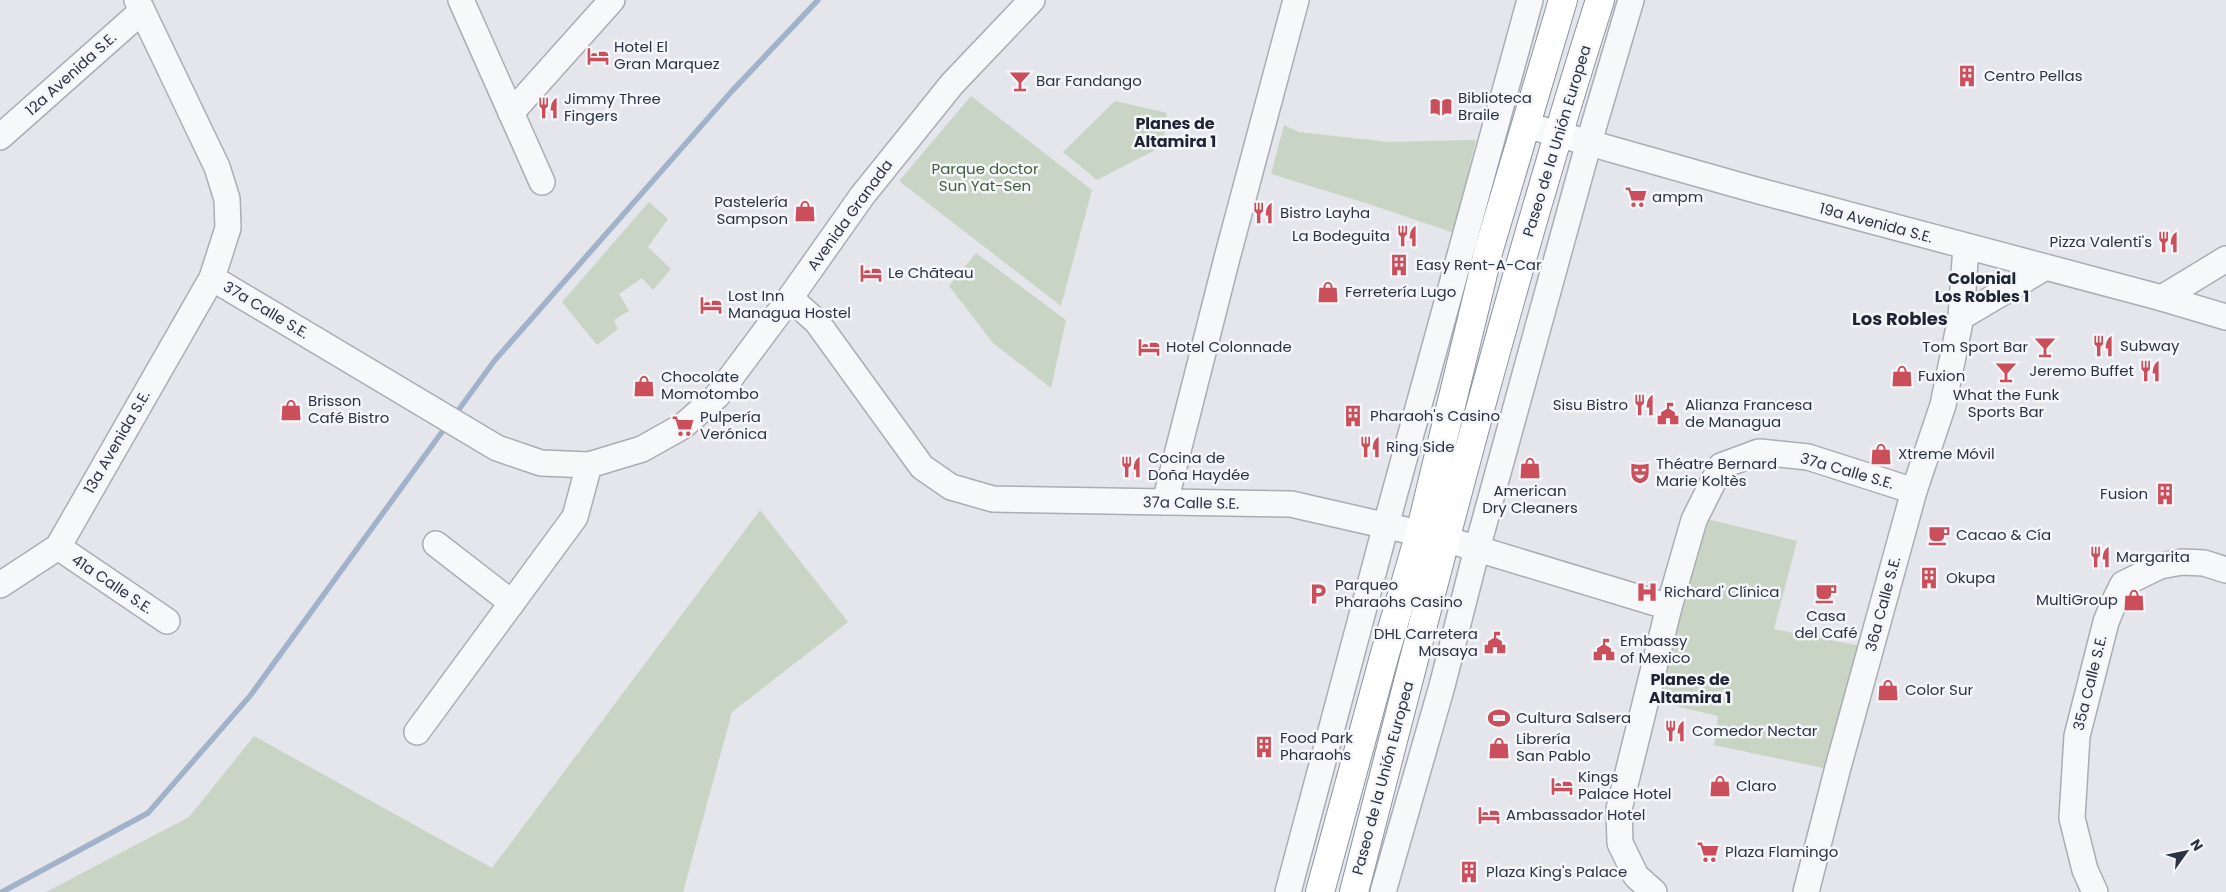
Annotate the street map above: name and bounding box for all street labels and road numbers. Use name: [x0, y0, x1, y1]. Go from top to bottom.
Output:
street label: 12a Avenida S.E.: [21, 27, 121, 120]
street label: Paseo de la Unión Europea: [1517, 42, 1596, 239]
street label: Avenida Granada: [802, 155, 897, 275]
street label: 19a Avenida S.E.: [1817, 197, 1935, 248]
street label: 37a Calle S.E.: [220, 276, 313, 343]
street label: 13a Avenida S.E.: [78, 386, 155, 497]
street label: 37a Calle S.E.: [1798, 447, 1896, 494]
street label: 37a Calle S.E.: [1143, 491, 1239, 514]
street label: 41a Calle S.E.: [68, 549, 157, 618]
street label: 36a Calle S.E.: [1860, 554, 1905, 654]
street label: 35a Calle S.E.: [2068, 633, 2112, 733]
street label: Paseo de la Unión Europea: [1347, 679, 1418, 877]

